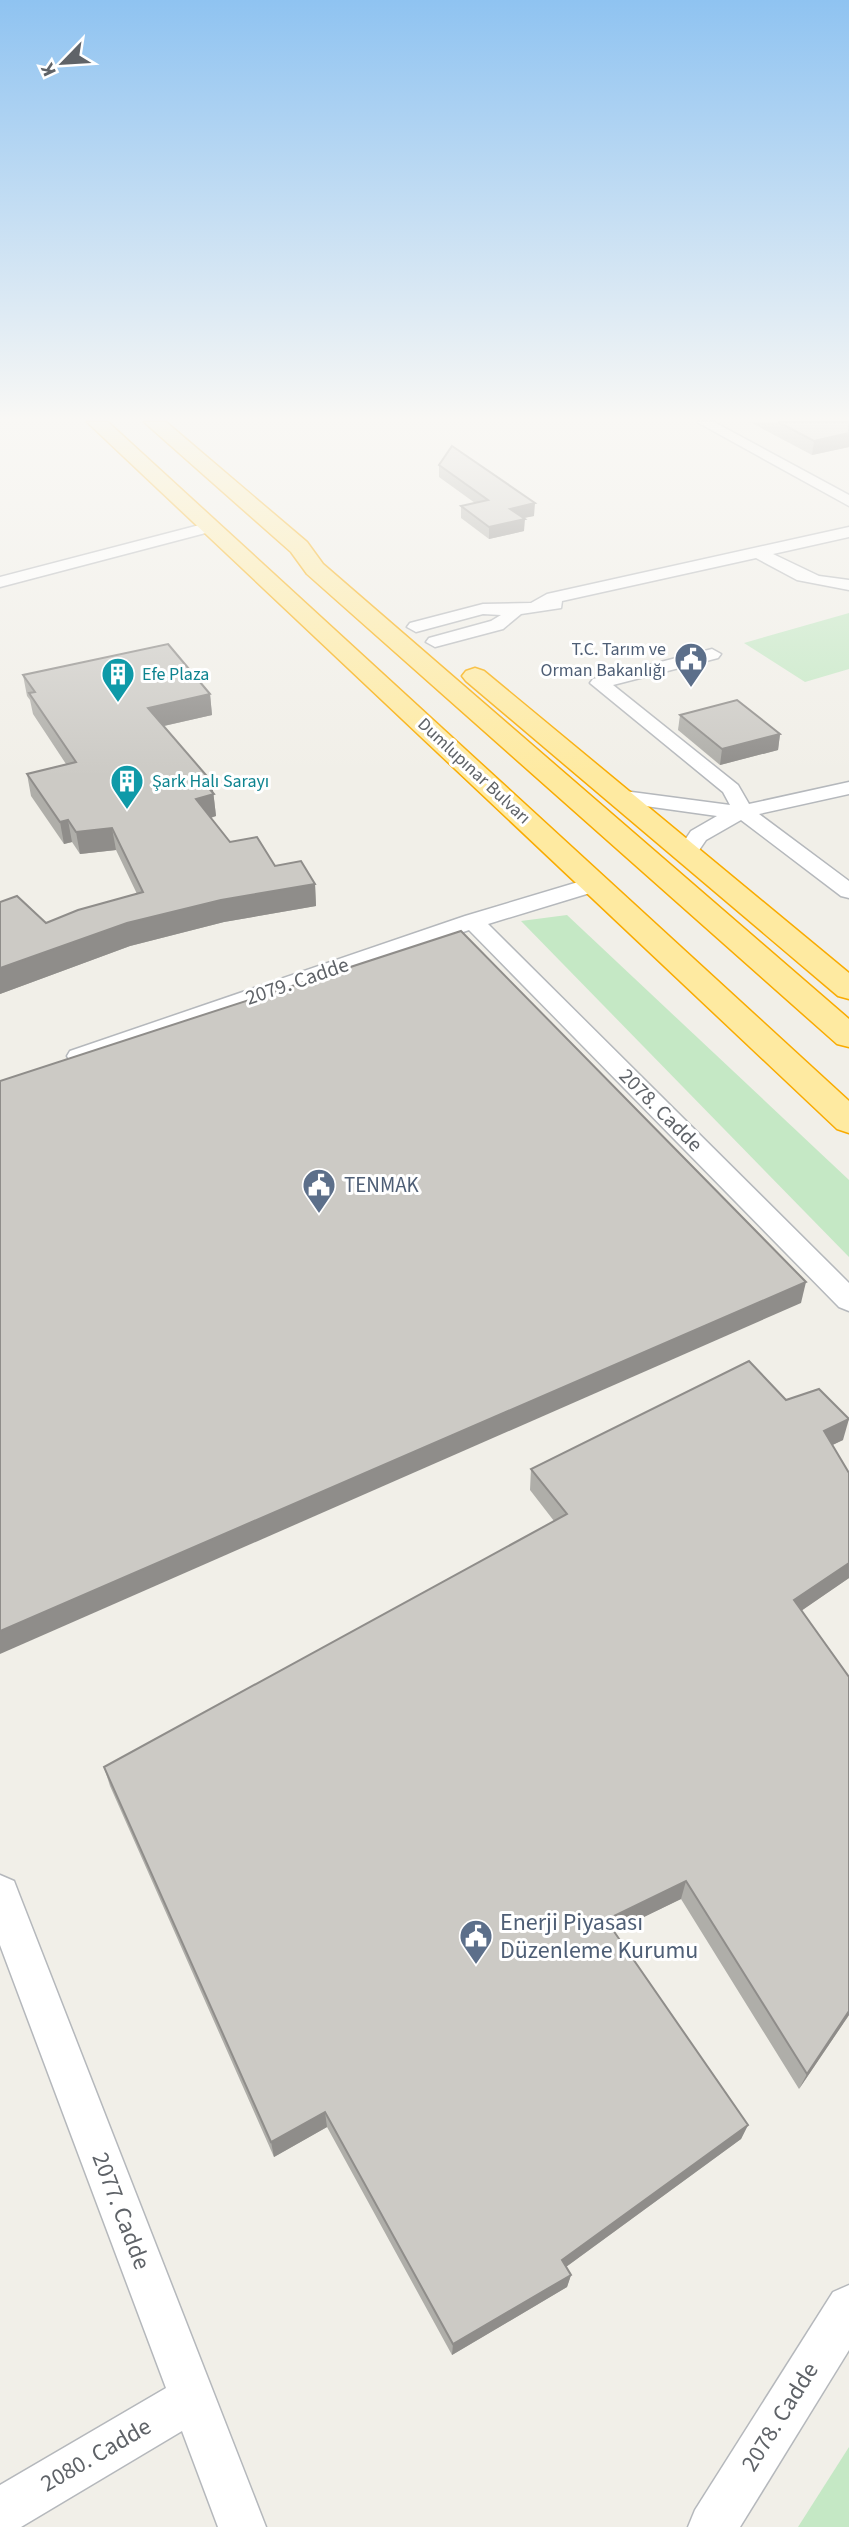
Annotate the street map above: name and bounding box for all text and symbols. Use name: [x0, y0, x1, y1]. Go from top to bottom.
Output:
north arrow: [28, 28, 98, 98]
text: K: [34, 58, 64, 81]
place label: T.C. Tarım ve Orman Bakanlığı: [541, 637, 666, 683]
public building icon: T.C. Tarım ve Orman Bakanlığı: [672, 640, 710, 689]
building icon: Efe Plaza: [99, 655, 137, 704]
place label: Efe Plaza: [142, 662, 209, 687]
street label: Dumlupınar Bulvarı: [412, 712, 536, 830]
building icon: Şark Halı Sarayı: [108, 762, 146, 811]
place label: Şark Halı Sarayı: [152, 769, 269, 794]
street label: 2079. Cadde: [241, 949, 353, 1013]
street label: 2078. Cadde: [612, 1061, 710, 1159]
public building icon: TENMAK: [300, 1166, 338, 1215]
place label: TENMAK: [344, 1170, 420, 1200]
place label: Enerji Piyasası Düzenleme Kurumu: [500, 1905, 698, 1968]
public building icon: Enerji Piyasası Düzenleme Kurumu: [457, 1917, 495, 1966]
street label: 2077. Cadde: [83, 2147, 159, 2275]
street label: 2078. Cadde: [733, 2356, 827, 2478]
street label: 2080. Cadde: [34, 2409, 158, 2501]

